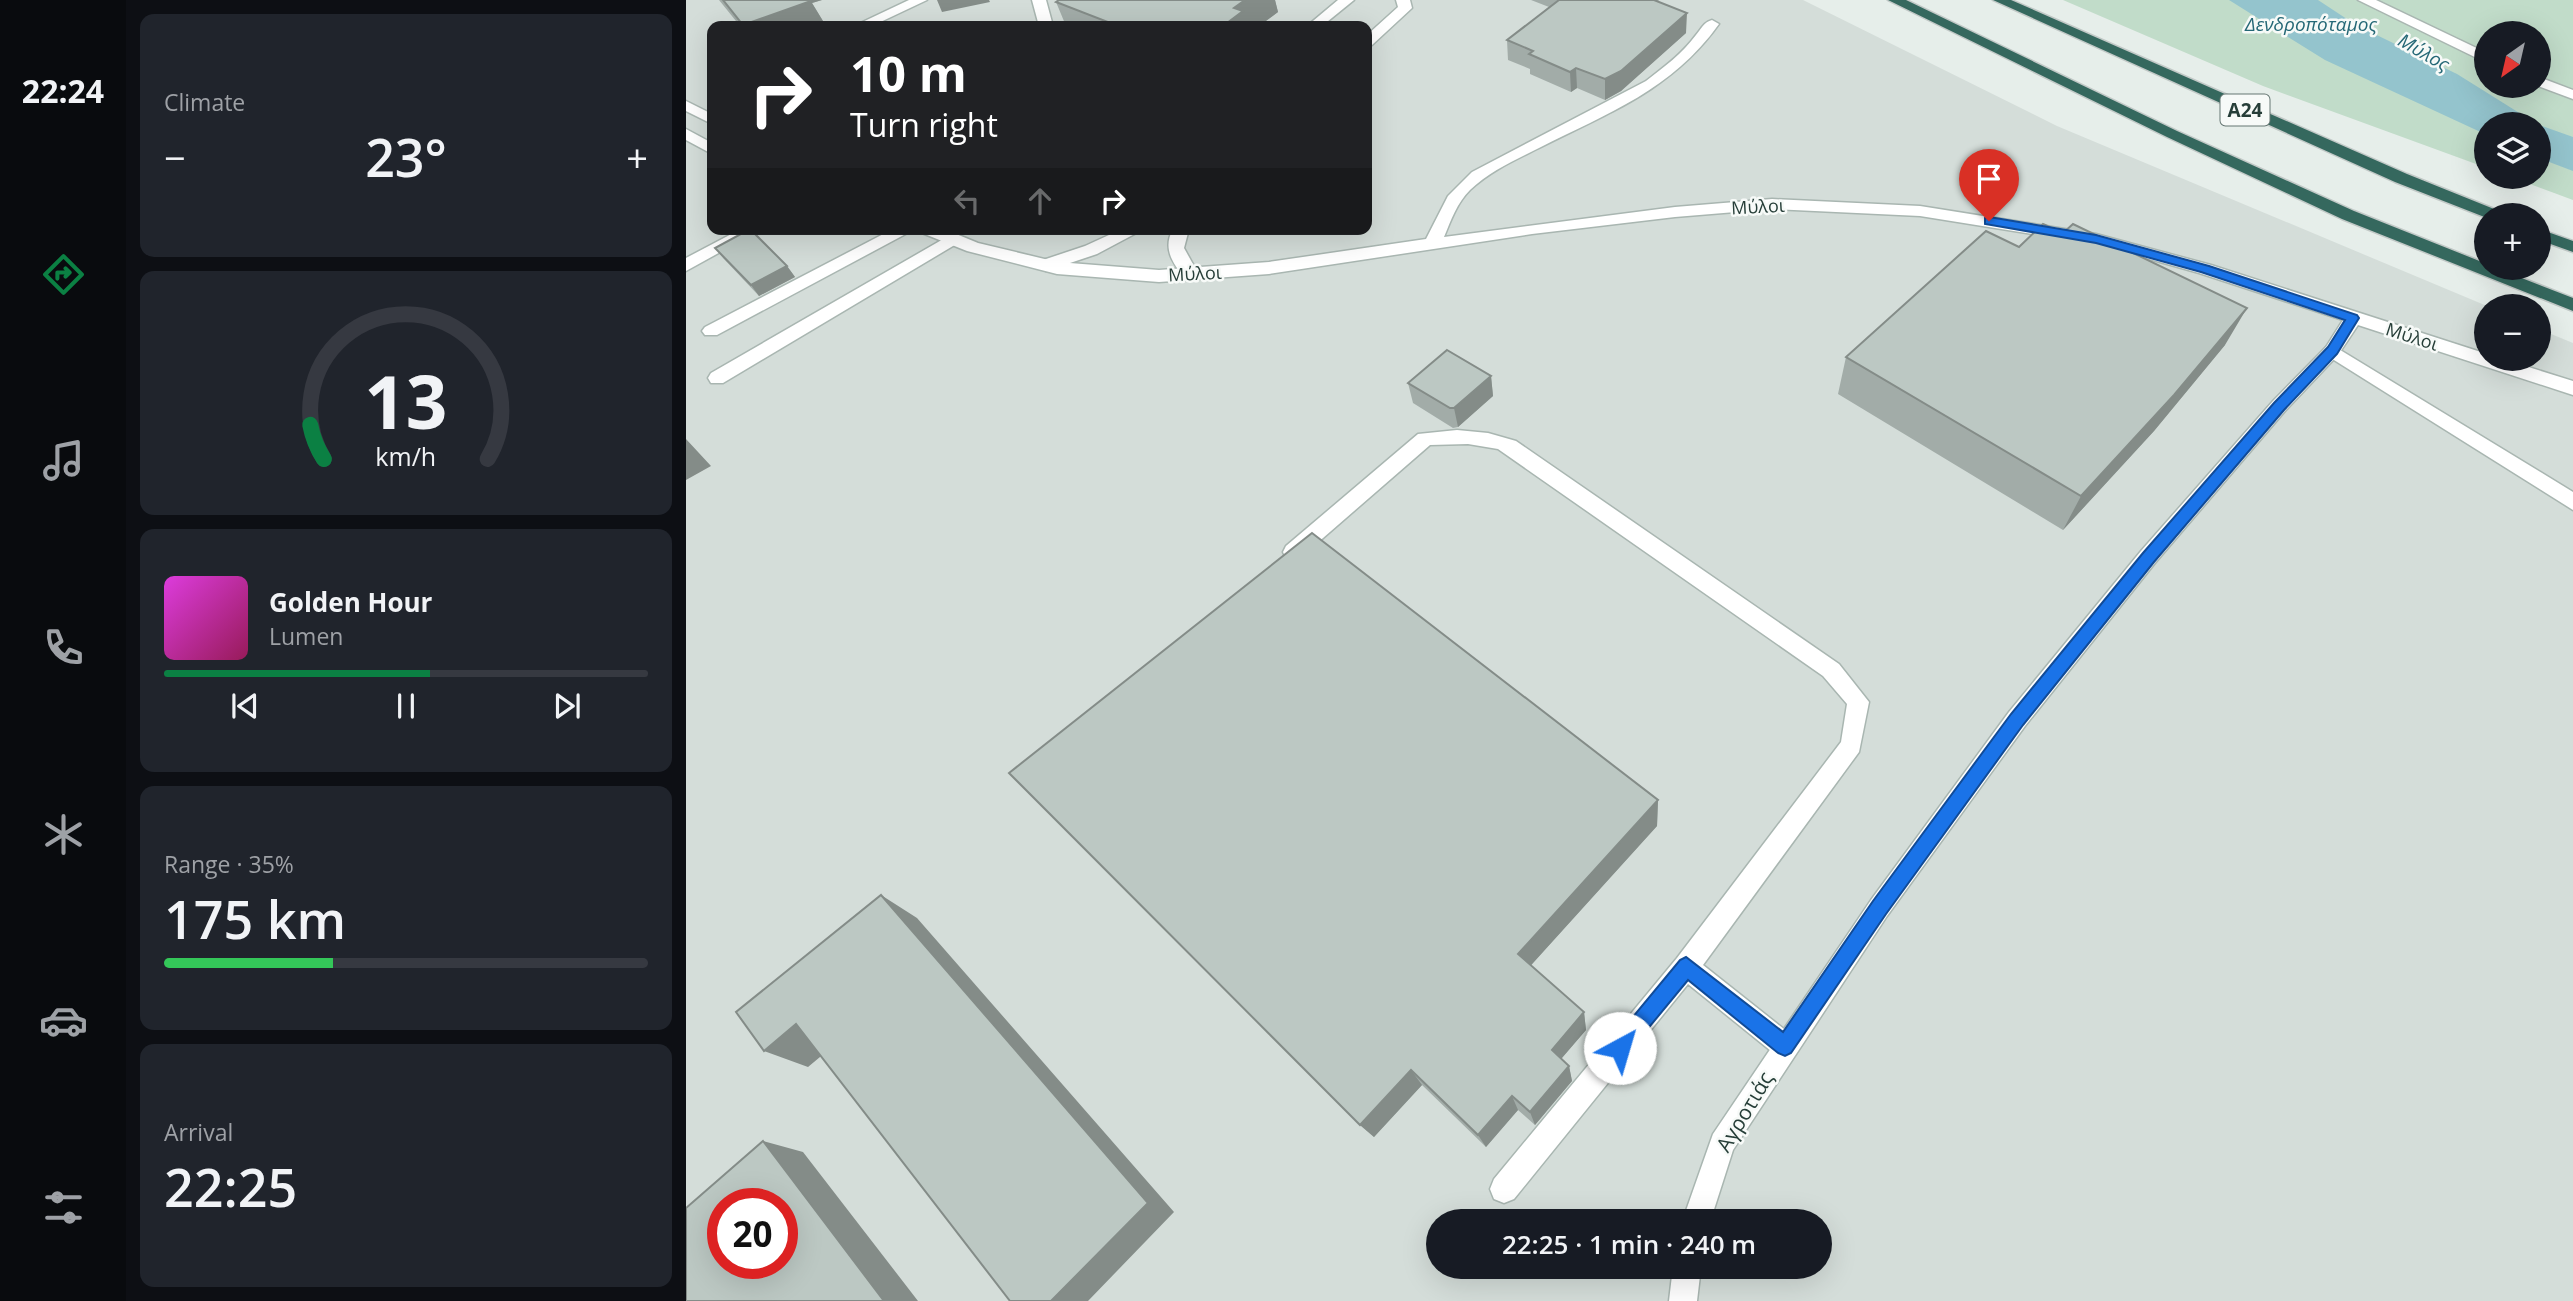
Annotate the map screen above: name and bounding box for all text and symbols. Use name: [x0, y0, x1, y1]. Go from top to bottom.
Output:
water label: Δενδροπόταμος: [2244, 11, 2377, 37]
north arrow: [2474, 21, 2552, 98]
map controls: [2474, 21, 2551, 371]
water label: Μύλος: [2393, 27, 2455, 77]
text: 10 m: [850, 40, 967, 106]
icon: right: [735, 49, 826, 140]
text: 22:24: [22, 69, 104, 112]
text: Climate: [164, 86, 245, 118]
road number: Α24: [2220, 94, 2270, 125]
text: Turn right: [850, 103, 998, 146]
button: layers: [2474, 112, 2551, 189]
text: 23°: [365, 121, 447, 192]
text: −: [164, 131, 186, 183]
text: +: [626, 131, 648, 183]
pin: [1959, 149, 2019, 221]
icon: arrive: [1970, 160, 2008, 198]
icon: left: [948, 182, 986, 220]
icon: ahead: [1021, 182, 1059, 220]
icon: right: [1094, 182, 1132, 220]
street label: Μύλοι: [1730, 193, 1785, 219]
button: +: [2474, 203, 2551, 280]
icon: directions: [39, 250, 88, 299]
street label: Μύλοι: [1167, 260, 1222, 286]
button: −: [2474, 294, 2551, 371]
street label: Μύλοι: [2383, 316, 2442, 356]
text: 13: [364, 352, 448, 451]
icon: music: [39, 436, 88, 485]
text: km/h: [376, 439, 436, 473]
text: Golden Hour: [269, 584, 432, 620]
text: Lumen: [269, 620, 343, 652]
icon: phone: [39, 623, 88, 672]
icon: previous: [226, 687, 264, 725]
icon: pause: [387, 687, 425, 725]
icon: next: [548, 687, 586, 725]
icon: climate: [39, 810, 88, 859]
text: Range · 35%: [164, 848, 294, 880]
text: 175 km: [164, 883, 346, 954]
icon: car: [39, 996, 88, 1045]
position arrow: [1583, 1011, 1657, 1085]
street label: Αγροτιάς: [1709, 1066, 1779, 1157]
text: Arrival: [164, 1116, 233, 1148]
text: 22:25: [164, 1151, 297, 1222]
icon: filters: [39, 1183, 88, 1232]
speed limit sign: 20: [707, 1188, 798, 1279]
text: 22:25 · 1 min · 240 m: [1502, 1226, 1756, 1262]

